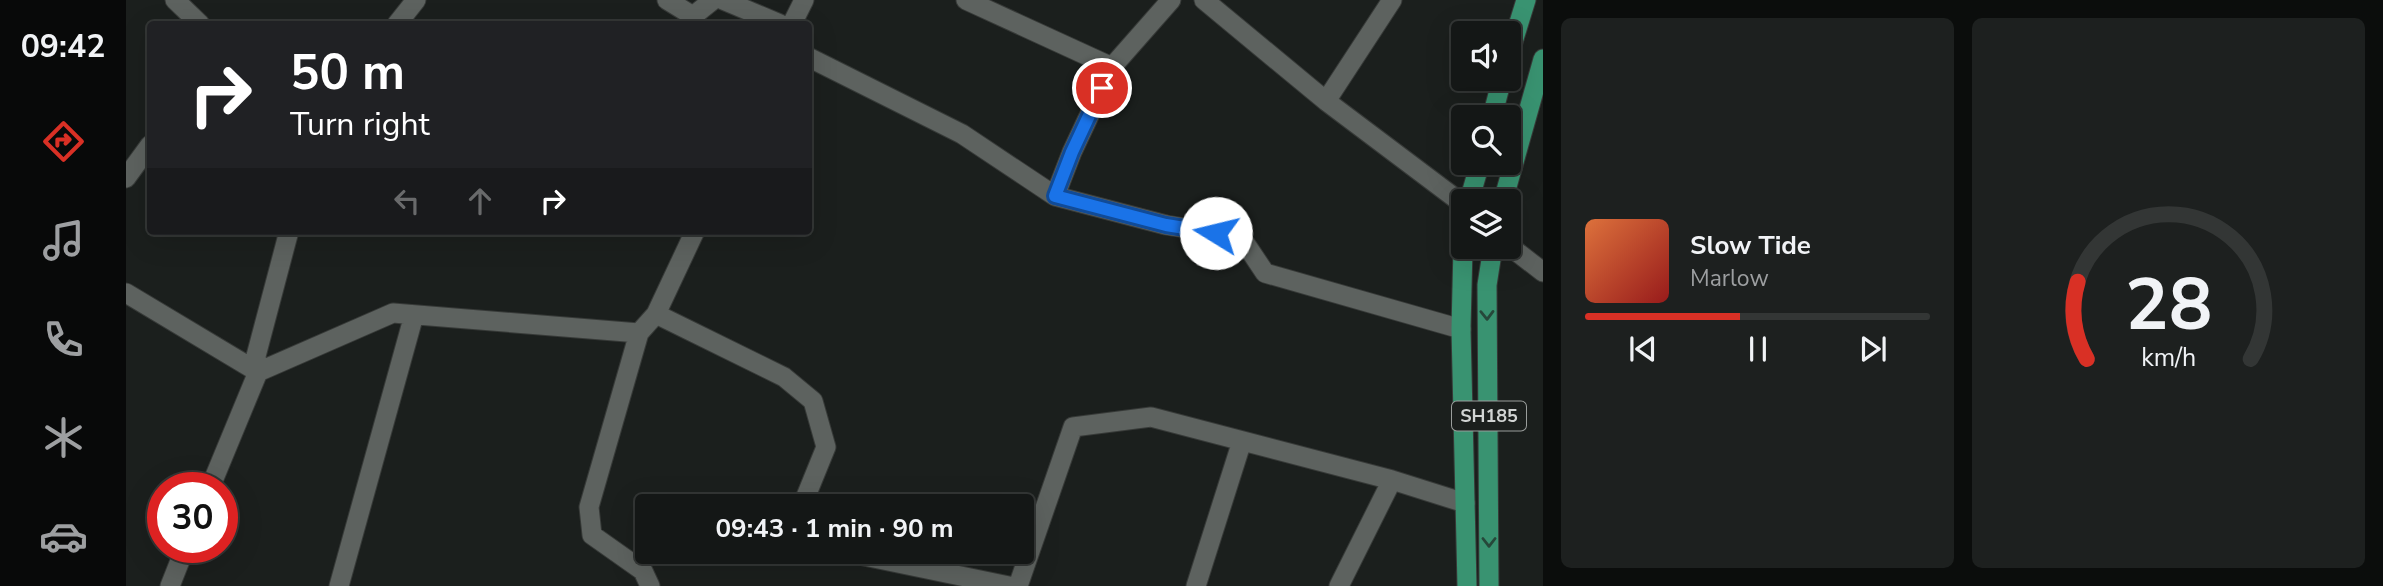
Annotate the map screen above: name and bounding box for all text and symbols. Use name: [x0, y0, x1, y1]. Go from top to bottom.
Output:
map controls: [1451, 21, 1521, 259]
button: sound: [1451, 21, 1521, 91]
text: 09:42: [21, 25, 105, 68]
text: 50 m: [290, 39, 405, 106]
icon: right: [175, 49, 266, 140]
pin: [1072, 58, 1132, 118]
icon: arrive: [1083, 69, 1121, 107]
text: Turn right: [290, 103, 430, 146]
button: search: [1451, 105, 1521, 175]
icon: directions: [39, 117, 88, 166]
icon: left: [388, 182, 426, 220]
icon: ahead: [461, 182, 499, 220]
icon: right: [534, 182, 572, 220]
button: layers: [1451, 189, 1521, 259]
position arrow: [1179, 196, 1253, 270]
icon: music: [39, 216, 88, 265]
text: Slow Tide: [1690, 228, 1811, 263]
text: 28: [2125, 255, 2212, 355]
text: Marlow: [1690, 263, 1769, 294]
one-way arrow: [1480, 309, 1495, 320]
icon: phone: [39, 315, 88, 364]
icon: previous: [1624, 330, 1662, 368]
icon: pause: [1739, 330, 1777, 368]
icon: next: [1854, 330, 1892, 368]
text: km/h: [2141, 341, 2196, 375]
road number: SH185: [1452, 402, 1526, 430]
icon: climate: [39, 413, 88, 462]
speed limit sign: 30: [147, 472, 238, 563]
text: 09:43 · 1 min · 90 m: [715, 511, 954, 546]
icon: car: [39, 512, 88, 561]
one-way arrow: [1481, 537, 1497, 548]

